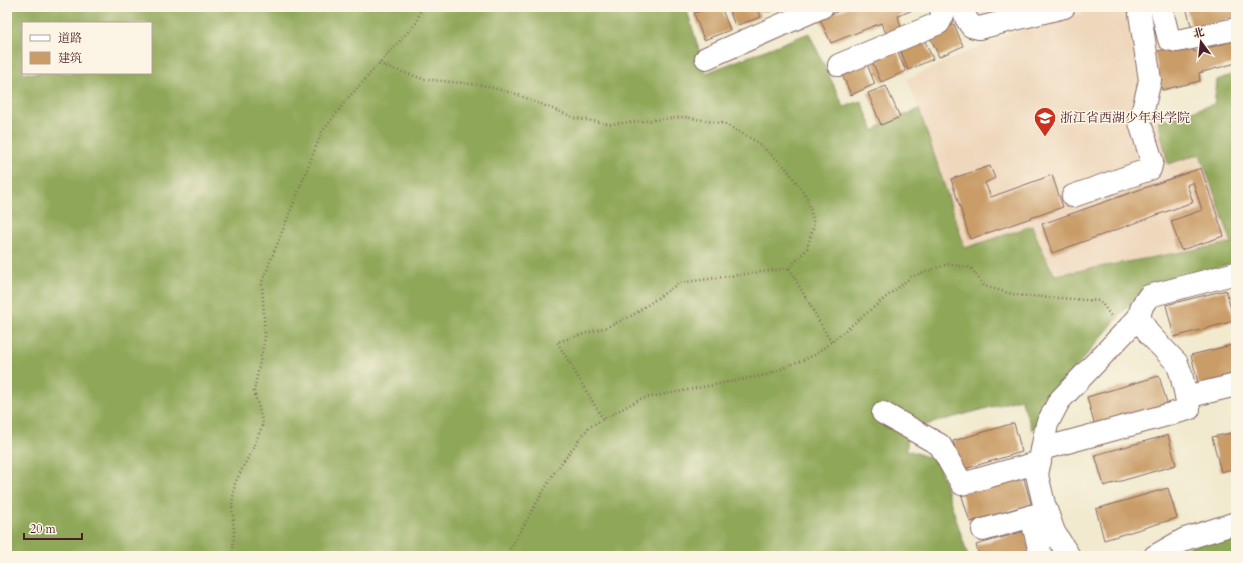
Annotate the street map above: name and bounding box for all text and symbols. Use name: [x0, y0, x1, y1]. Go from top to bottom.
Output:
legend: [22, 22, 152, 74]
north arrow: [1181, 22, 1221, 62]
text: 北: [1191, 24, 1206, 41]
text: 道路: [58, 30, 82, 46]
text: 建筑: [58, 50, 82, 66]
school or university icon: 浙江省西湖少年科学院: [1032, 105, 1058, 138]
place label: 浙江省西湖少年科学院: [1060, 109, 1190, 127]
scale bar: [24, 515, 82, 541]
text: 20 m: [30, 521, 57, 537]

